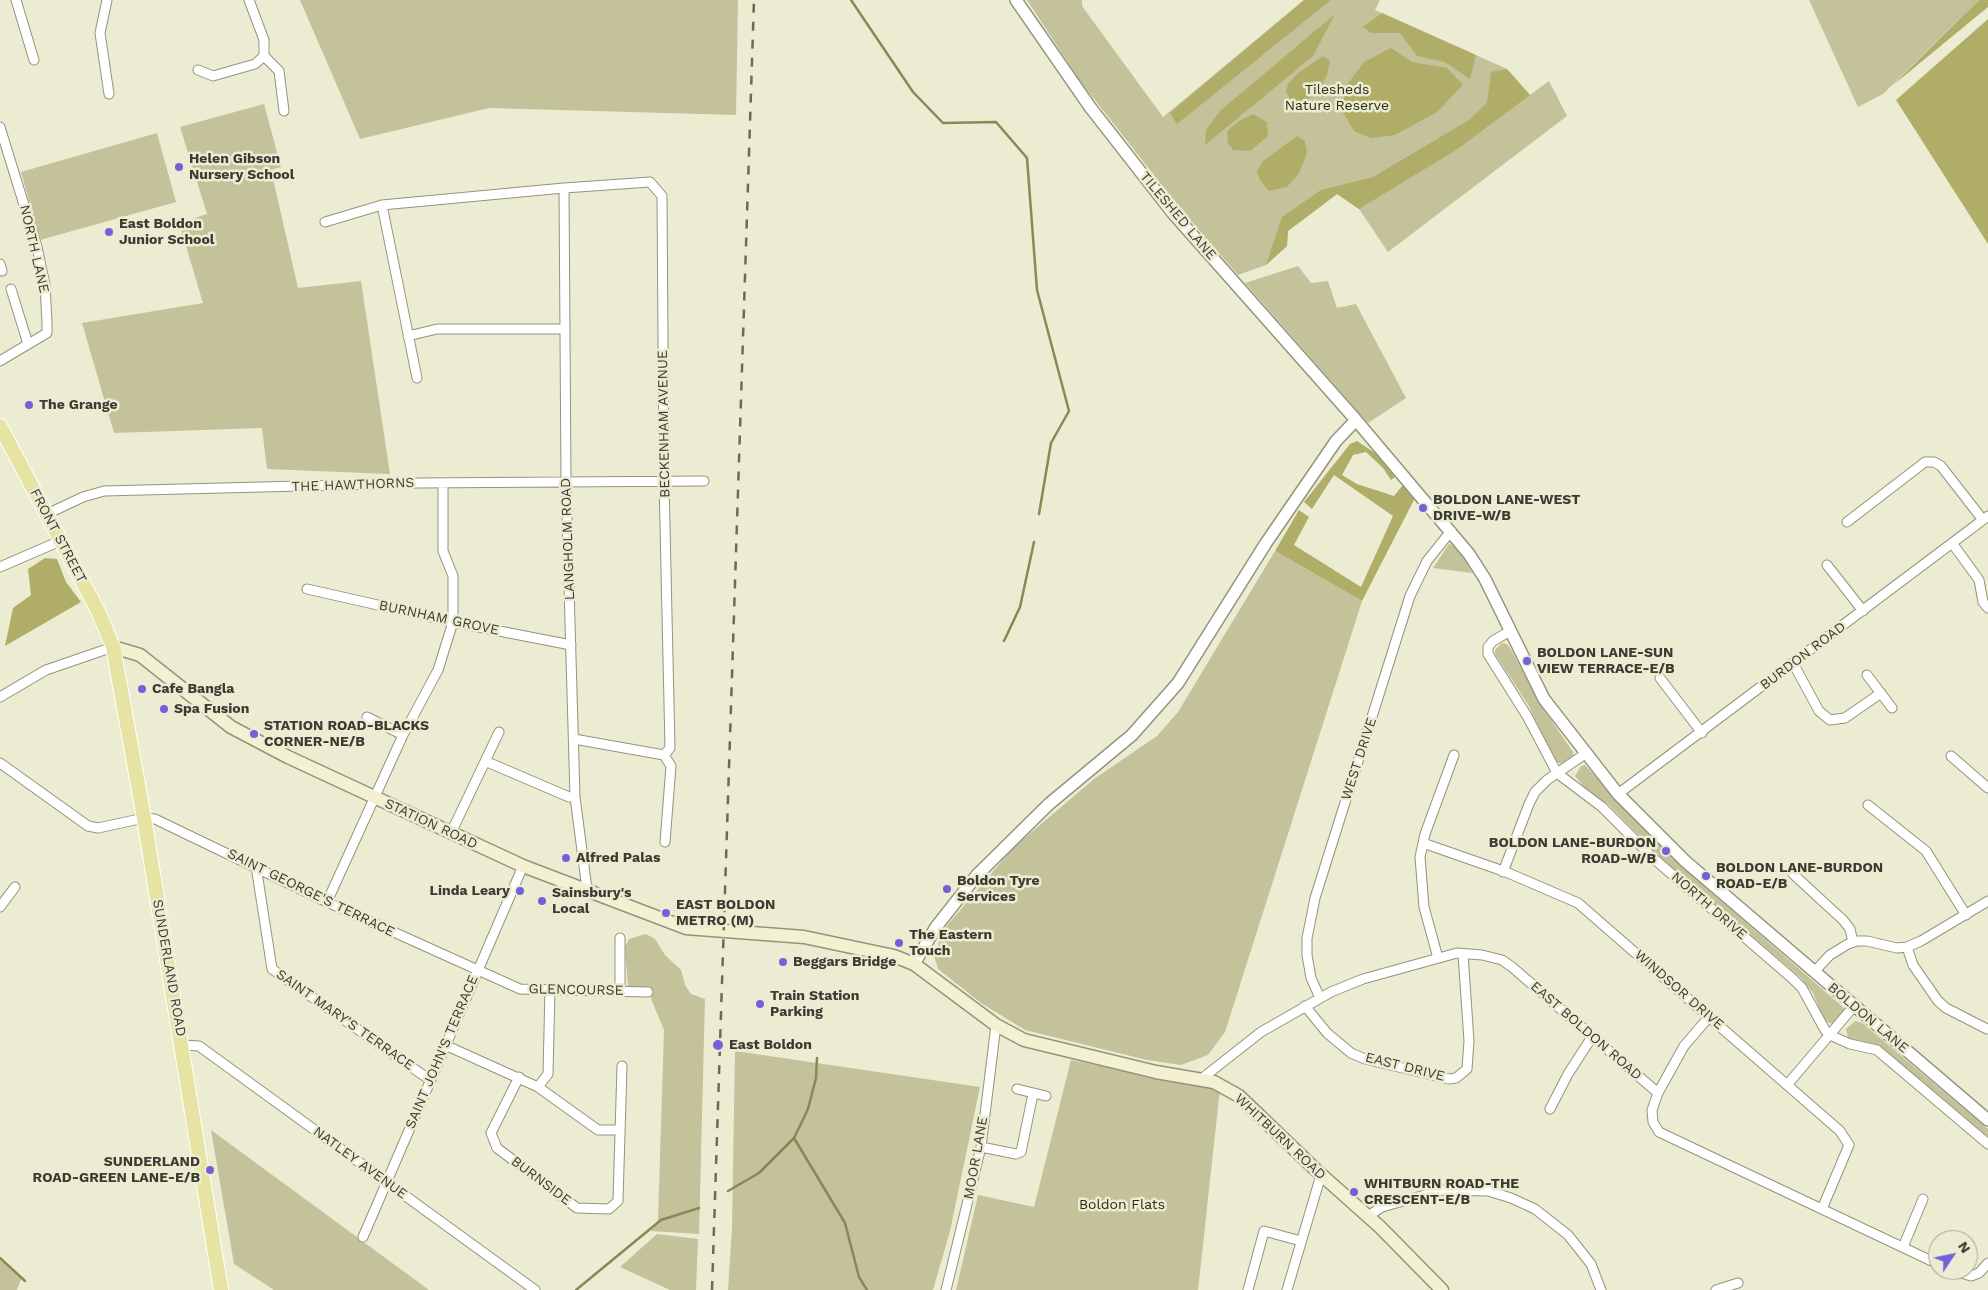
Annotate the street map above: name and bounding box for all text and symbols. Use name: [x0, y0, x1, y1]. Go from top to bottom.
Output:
park label: Tilesheds Nature Reserve: [1285, 82, 1389, 114]
place label: Helen Gibson Nursery School: [189, 151, 294, 184]
marker: Helen Gibson Nursery School: [173, 161, 185, 173]
street label: TILESHED LANE: [1136, 169, 1220, 263]
street label: NORTH LANE: [16, 203, 52, 295]
place label: East Boldon Junior School: [119, 216, 214, 248]
marker: East Boldon Junior School: [103, 226, 115, 238]
street label: BECKENHAM AVENUE: [654, 350, 674, 498]
place label: The Grange: [39, 397, 118, 413]
marker: The Grange: [23, 399, 35, 411]
street label: THE HAWTHORNS: [291, 474, 415, 496]
street label: LANGHOLM ROAD: [557, 477, 579, 601]
street label: FRONT STREET: [26, 486, 90, 586]
place label: BOLDON LANE-WEST DRIVE-W/B: [1433, 492, 1580, 524]
marker: BOLDON LANE-WEST DRIVE-W/B: [1417, 502, 1429, 514]
street label: BURNHAM GROVE: [377, 597, 501, 639]
street label: BURDON ROAD: [1757, 618, 1849, 694]
place label: BOLDON LANE-SUN VIEW TERRACE-E/B: [1537, 645, 1675, 678]
marker: BOLDON LANE-SUN VIEW TERRACE-E/B: [1521, 655, 1533, 667]
place label: Cafe Bangla: [152, 681, 234, 697]
marker: Cafe Bangla: [136, 683, 148, 695]
place label: Spa Fusion: [174, 701, 249, 717]
marker: Spa Fusion: [158, 703, 170, 715]
street label: WEST DRIVE: [1338, 716, 1380, 802]
place label: STATION ROAD-BLACKS CORNER-NE/B: [264, 718, 429, 750]
marker: STATION ROAD-BLACKS CORNER-NE/B: [248, 728, 260, 740]
street label: STATION ROAD: [382, 795, 480, 853]
place label: BOLDON LANE-BURDON ROAD-W/B: [1489, 835, 1656, 868]
street label: SAINT GEORGE'S TERRACE: [225, 845, 397, 941]
marker: BOLDON LANE-BURDON ROAD-W/B: [1660, 845, 1672, 857]
place label: Alfred Palas: [576, 850, 660, 866]
marker: Alfred Palas: [560, 852, 572, 864]
place label: BOLDON LANE-BURDON ROAD-E/B: [1716, 860, 1883, 892]
street label: NORTH DRIVE: [1668, 869, 1750, 943]
marker: BOLDON LANE-BURDON ROAD-E/B: [1700, 870, 1712, 882]
place label: Boldon Tyre Services: [957, 873, 1040, 906]
place label: Linda Leary: [429, 883, 510, 899]
marker: Boldon Tyre Services: [941, 883, 953, 895]
marker: Linda Leary: [514, 885, 526, 897]
place label: Sainsbury's Local: [552, 885, 632, 918]
marker: Sainsbury's Local: [536, 895, 548, 907]
place label: EAST BOLDON METRO (M): [676, 897, 775, 930]
street label: SUNDERLAND ROAD: [149, 898, 189, 1038]
marker: EAST BOLDON METRO (M): [660, 907, 672, 919]
place label: The Eastern Touch: [909, 927, 992, 960]
marker: The Eastern Touch: [893, 937, 905, 949]
street label: WINDSOR DRIVE: [1631, 947, 1727, 1033]
place label: Beggars Bridge: [793, 954, 896, 970]
marker: Beggars Bridge: [777, 956, 789, 968]
street label: SAINT MARY'S TERRACE: [273, 966, 417, 1074]
street label: SAINT JOHN'S TERRACE: [402, 973, 482, 1131]
street label: EAST BOLDON ROAD: [1527, 978, 1645, 1084]
street label: BOLDON LANE: [1824, 979, 1912, 1057]
street label: GLENCOURSE: [528, 981, 624, 999]
place label: Train Station Parking: [770, 988, 859, 1020]
marker: Train Station Parking: [754, 998, 766, 1010]
place label: East Boldon: [729, 1037, 812, 1053]
marker: East Boldon: [711, 1038, 725, 1052]
street label: EAST DRIVE: [1363, 1049, 1447, 1085]
street label: WHITBURN ROAD: [1231, 1090, 1329, 1184]
street label: MOOR LANE: [960, 1115, 992, 1201]
street label: NATLEY AVENUE: [310, 1123, 410, 1203]
street label: BURNSIDE: [508, 1153, 574, 1209]
place label: SUNDERLAND ROAD-GREEN LANE-E/B: [33, 1154, 200, 1186]
marker: SUNDERLAND ROAD-GREEN LANE-E/B: [204, 1164, 216, 1176]
place label: WHITBURN ROAD-THE CRESCENT-E/B: [1364, 1176, 1519, 1208]
marker: WHITBURN ROAD-THE CRESCENT-E/B: [1348, 1186, 1360, 1198]
park label: Boldon Flats: [1079, 1197, 1165, 1213]
north arrow: [1928, 1230, 1978, 1280]
text: N: [1955, 1238, 1974, 1256]

